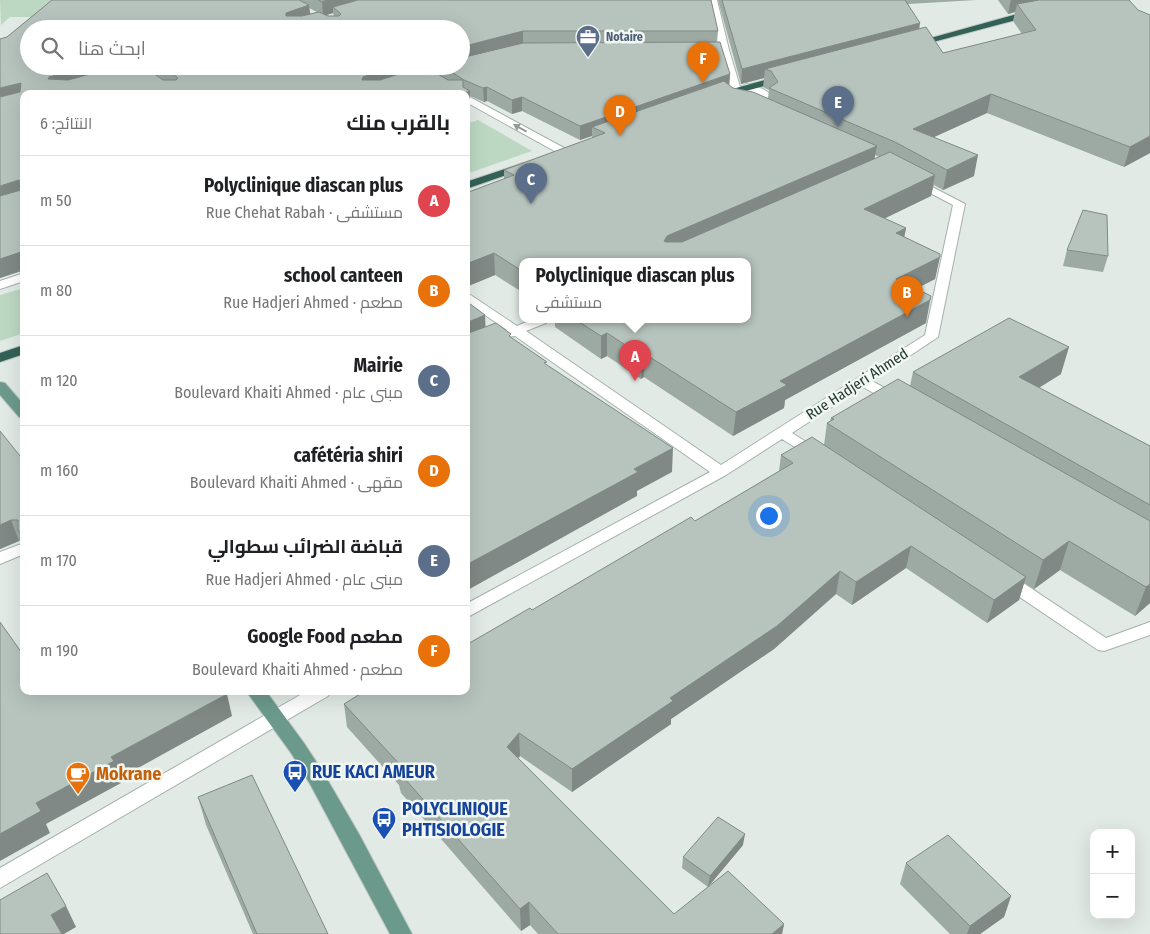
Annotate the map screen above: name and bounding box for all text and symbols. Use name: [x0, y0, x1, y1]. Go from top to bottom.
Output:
search box: [20, 20, 470, 75]
office icon: Notaire: [575, 24, 601, 58]
place label: Notaire: [606, 30, 643, 44]
icon: search: [38, 34, 66, 62]
text: ابحث هنا: [78, 37, 146, 60]
pin: F: [687, 42, 719, 83]
pin: E: [822, 86, 854, 127]
pin: D: [604, 95, 636, 136]
text: بالقرب منك: [347, 110, 450, 136]
text: النتائج: 6: [40, 114, 92, 133]
one-way arrow: [512, 124, 527, 132]
pin: C: [515, 163, 547, 204]
text: Polyclinique diascan plus: [204, 174, 403, 197]
text: 50 m: [40, 191, 72, 210]
text: A: [430, 191, 438, 210]
text: مستشفى · Rue Chehat Rabah: [206, 203, 403, 222]
popup: [519, 258, 751, 323]
text: school canteen: [284, 264, 403, 287]
text: Polyclinique diascan plus: [536, 264, 734, 287]
pin: B: [891, 276, 923, 317]
text: 80 m: [40, 281, 72, 300]
text: B: [430, 281, 438, 300]
text: مطعم · Rue Hadjeri Ahmed: [223, 293, 403, 312]
text: مستشفى: [536, 293, 602, 312]
pin: A: [619, 340, 651, 381]
street label: Rue Hadjeri Ahmed: [803, 344, 911, 424]
text: Mairie: [353, 354, 403, 377]
text: 120 m: [40, 371, 78, 390]
text: C: [430, 371, 438, 390]
text: مبنى عام · Boulevard Khaiti Ahmed: [174, 383, 403, 402]
text: cafétéria shiri: [293, 444, 403, 467]
text: 160 m: [40, 461, 79, 480]
text: D: [429, 461, 439, 480]
text: مقهى · Boulevard Khaiti Ahmed: [190, 473, 403, 492]
your location: [756, 503, 782, 529]
text: قباضة الضرائب سطوالي: [208, 535, 403, 558]
text: 170 m: [40, 551, 77, 570]
text: E: [430, 551, 438, 570]
text: مبنى عام · Rue Hadjeri Ahmed: [206, 570, 403, 589]
text: مطعم Google Food: [247, 625, 403, 648]
text: 190 m: [40, 641, 78, 660]
text: F: [430, 641, 438, 660]
text: مطعم · Boulevard Khaiti Ahmed: [192, 660, 403, 679]
bus stop icon: RUE KACI AMEUR: [282, 759, 308, 793]
cafe icon: Mokrane: [65, 761, 91, 795]
place label: RUE KACI AMEUR: [312, 761, 436, 783]
place label: Mokrane: [96, 763, 161, 785]
place label: POLYCLINIQUE PHTISIOLOGIE: [402, 798, 508, 841]
bus stop icon: POLYCLINIQUE PHTISIOLOGIE: [371, 806, 397, 840]
map controls: [1090, 829, 1135, 919]
button: +: [1090, 829, 1135, 874]
button: −: [1090, 874, 1135, 919]

